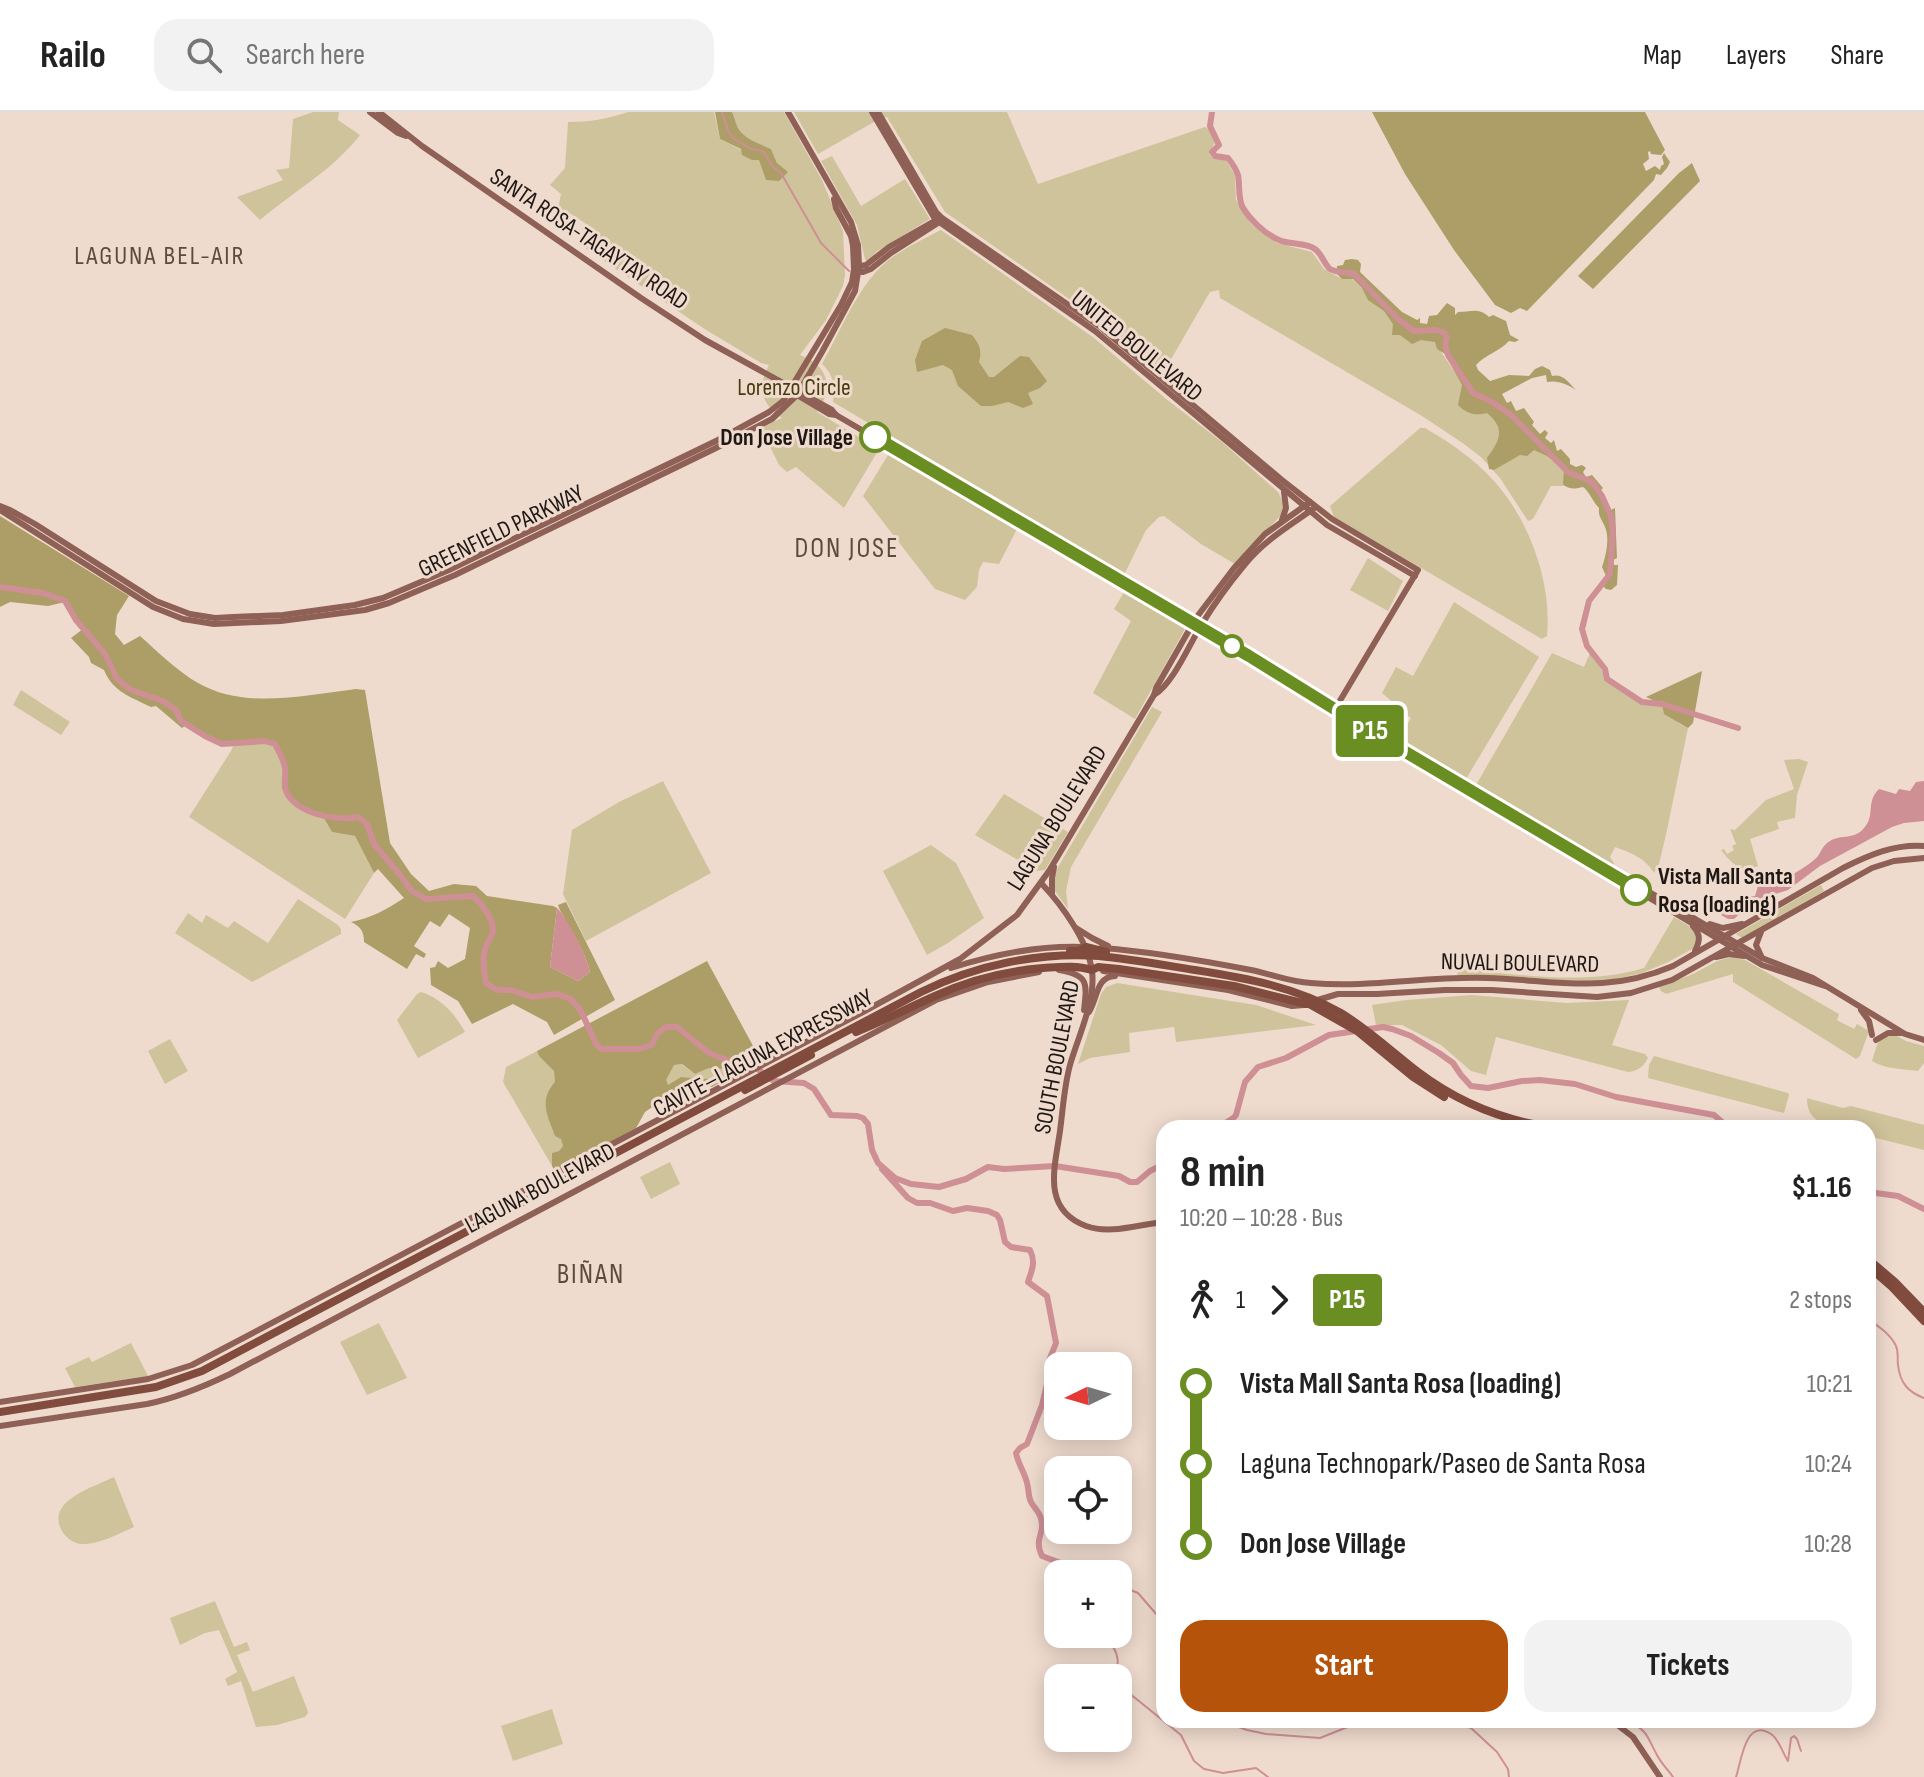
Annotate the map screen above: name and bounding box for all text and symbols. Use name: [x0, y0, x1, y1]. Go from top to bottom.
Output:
search box: [154, 19, 714, 91]
text: Railo: [40, 33, 106, 78]
icon: search: [182, 33, 226, 77]
text: Search here: [246, 37, 365, 73]
text: Map: [1643, 39, 1682, 72]
text: Layers: [1726, 39, 1786, 72]
text: Share: [1830, 39, 1884, 72]
street label: SANTA ROSA-TAGAYTAY ROAD: [484, 162, 694, 316]
district label: LAGUNA BEL-AIR: [74, 241, 246, 272]
street label: UNITED BOULEVARD: [1065, 284, 1209, 408]
park label: Lorenzo Circle: [737, 373, 851, 402]
marker: Don Jose Village: [860, 422, 890, 452]
place label: Don Jose Village: [720, 423, 853, 452]
street label: GREENFIELD PARKWAY: [414, 478, 588, 584]
district label: DON JOSE: [794, 532, 900, 565]
unlabelled marker: [1221, 635, 1243, 657]
line badge: P15: [1324, 705, 1416, 757]
text: P15: [1352, 714, 1388, 747]
street label: LAGUNA BOULEVARD: [1001, 740, 1113, 896]
place label: Vista Mall Santa Rosa (loading): [1658, 862, 1793, 919]
marker: Vista Mall Santa Rosa (loading): [1621, 875, 1651, 905]
street label: NUVALI BOULEVARD: [1441, 947, 1599, 979]
street label: SOUTH BOULEVARD: [1028, 978, 1086, 1136]
street label: CAVITE–LAGUNA EXPRESSWAY: [648, 983, 878, 1123]
street label: LAGUNA BOULEVARD: [460, 1136, 620, 1240]
text: 8 min: [1180, 1146, 1265, 1199]
text: $1.16: [1791, 1170, 1852, 1206]
text: 10:20 – 10:28 · Bus: [1180, 1203, 1343, 1234]
district label: BIÑAN: [557, 1258, 625, 1291]
icon: walk: [1180, 1278, 1224, 1322]
icon: forward: [1257, 1278, 1301, 1322]
text: P15: [1329, 1283, 1366, 1316]
text: 1: [1236, 1285, 1245, 1316]
text: 2 stops: [1789, 1285, 1852, 1316]
north arrow: [1044, 1352, 1132, 1440]
map controls: [1044, 1352, 1132, 1752]
text: Vista Mall Santa Rosa (loading): [1240, 1366, 1561, 1402]
text: 10:21: [1807, 1369, 1852, 1400]
text: Laguna Technopark/Paseo de Santa Rosa: [1240, 1446, 1646, 1482]
text: 10:24: [1805, 1449, 1852, 1480]
button: locate: [1044, 1456, 1132, 1544]
text: Don Jose Village: [1240, 1526, 1406, 1562]
text: 10:28: [1805, 1529, 1852, 1560]
button: +: [1044, 1560, 1132, 1648]
button: Start: [1180, 1620, 1508, 1712]
button: Tickets: [1524, 1620, 1852, 1712]
button: −: [1044, 1664, 1132, 1752]

